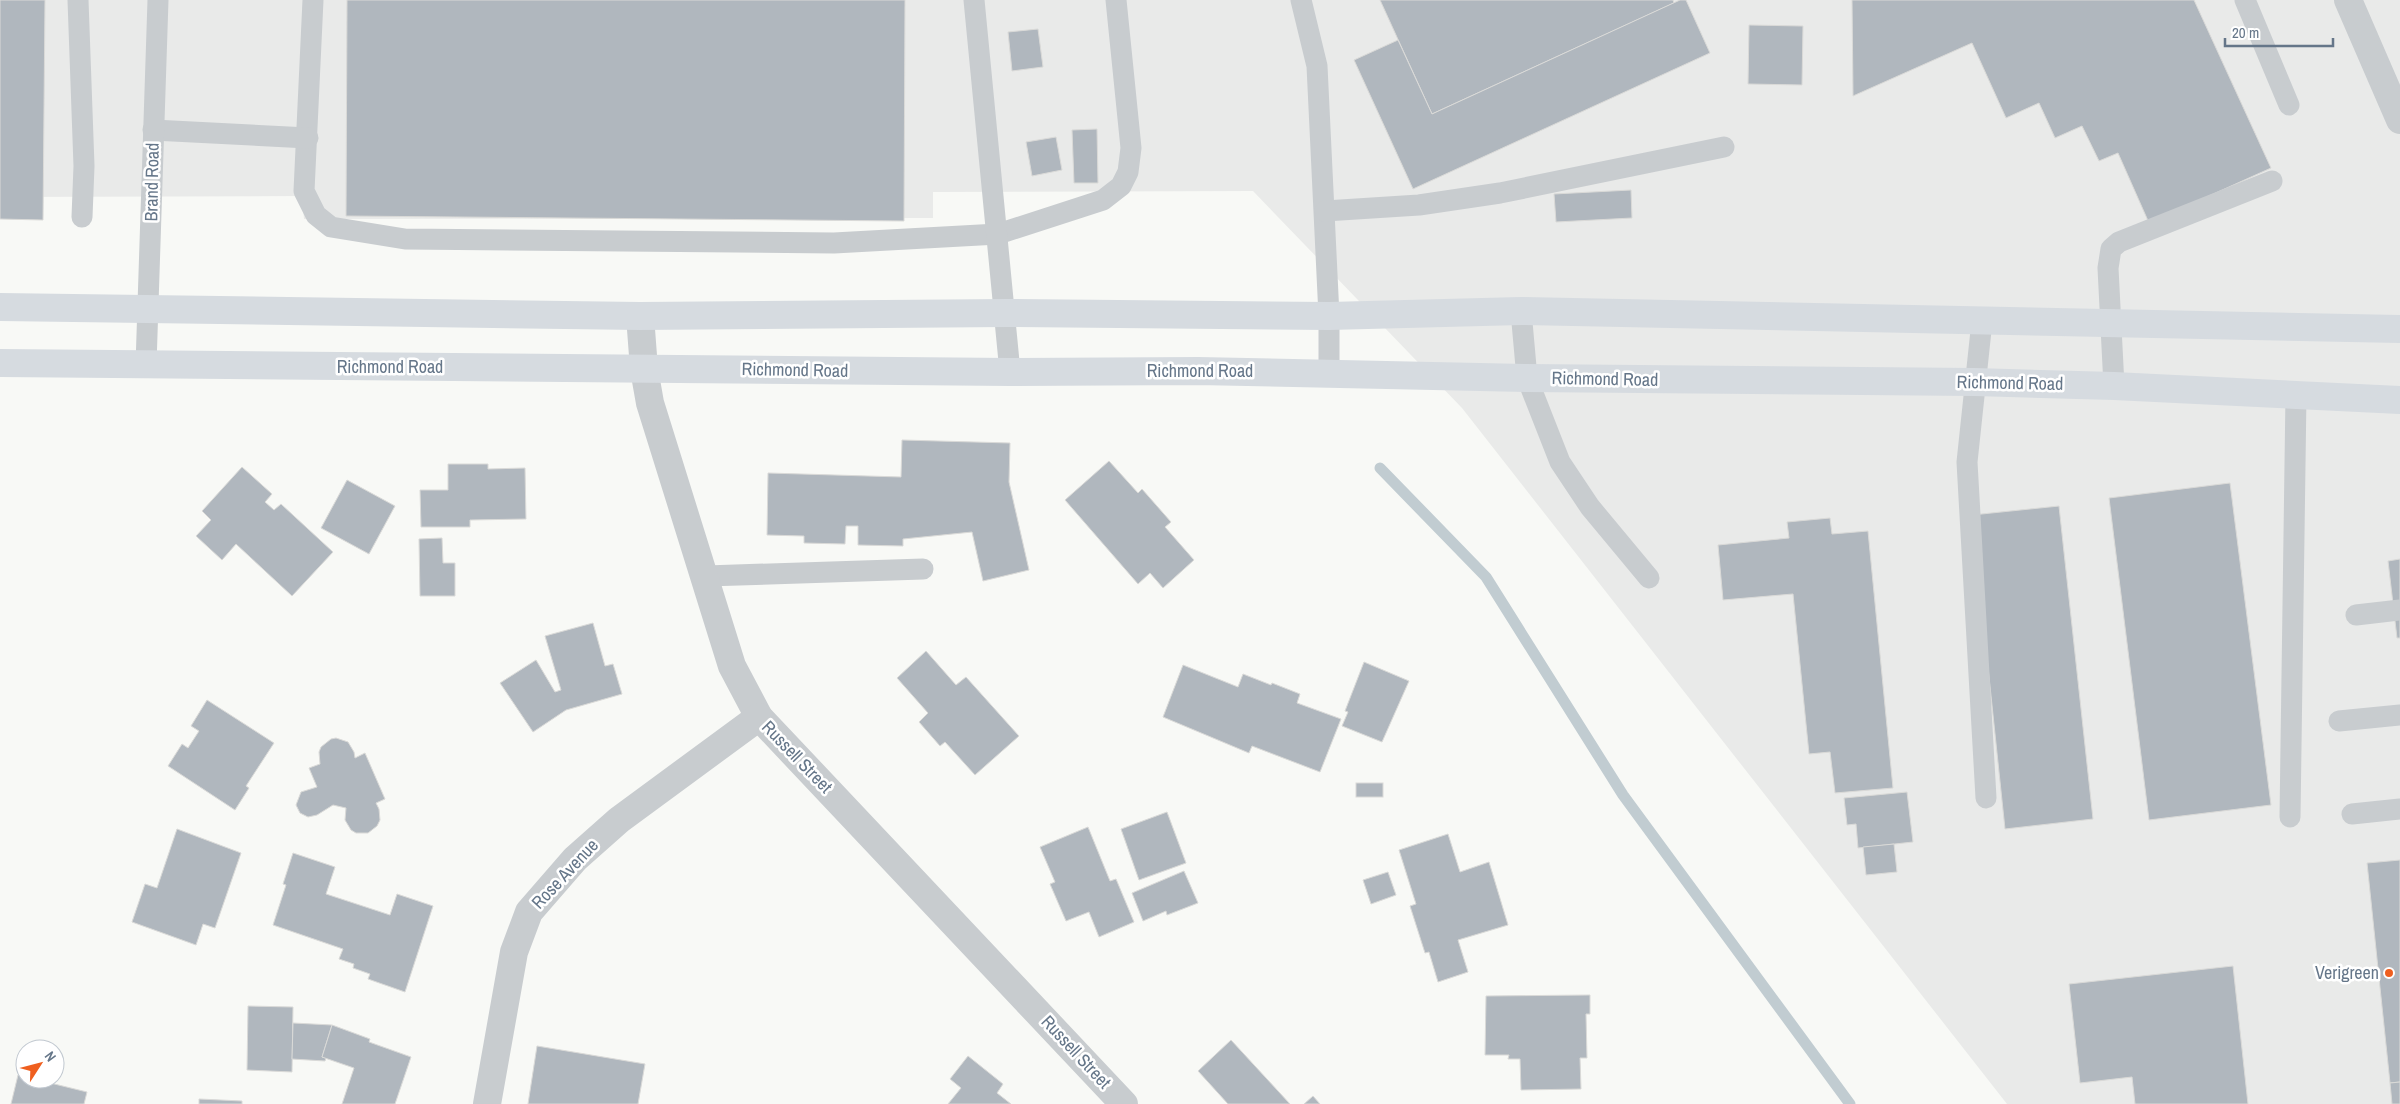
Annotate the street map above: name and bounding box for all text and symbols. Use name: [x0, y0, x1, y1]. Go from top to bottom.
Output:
scale bar: [2225, 15, 2332, 47]
text: 20 m: [2232, 22, 2259, 43]
street label: Brand Road: [138, 142, 165, 222]
street label: Richmond Road: [337, 354, 443, 379]
street label: Richmond Road: [741, 356, 849, 383]
street label: Richmond Road: [1147, 358, 1253, 383]
street label: Richmond Road: [1551, 365, 1659, 392]
street label: Richmond Road: [1956, 369, 2064, 396]
street label: Russell Street: [756, 715, 838, 798]
street label: Rose Avenue: [526, 833, 604, 914]
place label: Verigreen: [2315, 960, 2379, 985]
marker: Verigreen: [2383, 967, 2395, 979]
street label: Russell Street: [1036, 1010, 1117, 1094]
north arrow: [15, 1039, 65, 1089]
text: N: [41, 1048, 60, 1065]

